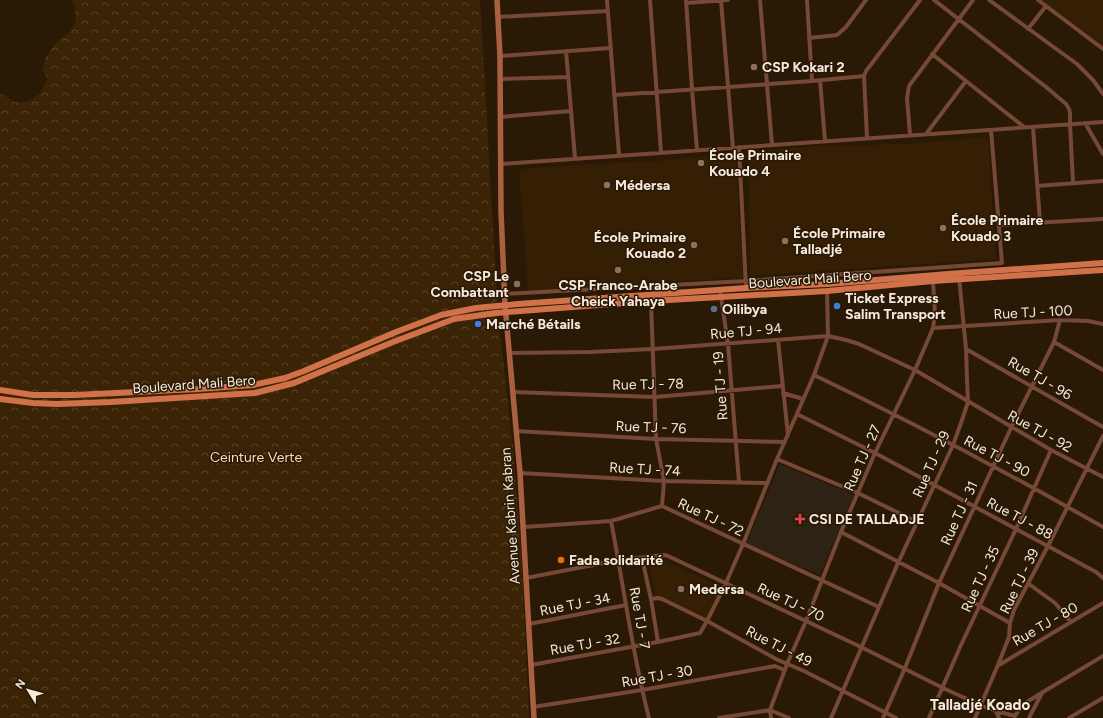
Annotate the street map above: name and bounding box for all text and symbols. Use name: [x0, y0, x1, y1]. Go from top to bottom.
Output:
place label: CSP Kokari 2: [762, 59, 845, 76]
marker: CSP Kokari 2: [749, 62, 759, 72]
place label: École Primaire Kouado 4: [709, 147, 802, 180]
marker: École Primaire Kouado 4: [696, 158, 706, 168]
place label: Médersa: [615, 177, 670, 194]
marker: Médersa: [602, 180, 612, 190]
place label: École Primaire Kouado 3: [951, 212, 1044, 245]
marker: École Primaire Kouado 3: [938, 223, 948, 233]
place label: École Primaire Talladjé: [793, 225, 886, 258]
place label: École Primaire Kouado 2: [594, 229, 686, 262]
marker: École Primaire Talladjé: [780, 236, 790, 246]
marker: École Primaire Kouado 2: [689, 240, 699, 250]
marker: CSP Franco-Arabe Cheick Yahaya: [613, 265, 623, 275]
street label: Boulevard Mali Bero: [748, 267, 872, 292]
place label: CSP Le Combattant: [431, 268, 509, 301]
place label: CSP Franco-Arabe Cheick Yahaya: [558, 277, 678, 310]
marker: CSP Le Combattant: [512, 279, 522, 289]
place label: Ticket Express Salim Transport: [845, 290, 946, 323]
place label: Oilibya: [722, 301, 767, 318]
marker: Ticket Express Salim Transport: [832, 301, 842, 311]
street label: Rue TJ - 100: [993, 302, 1073, 323]
marker: Oilibya: [709, 304, 719, 314]
place label: Marché Bétails: [486, 316, 581, 333]
marker: Marché Bétails: [473, 319, 483, 329]
street label: Rue TJ - 94: [709, 320, 783, 343]
street label: Rue TJ - 19: [710, 351, 731, 421]
street label: Rue TJ - 96: [1005, 353, 1075, 404]
street label: Boulevard Mali Bero: [132, 372, 256, 397]
street label: Rue TJ - 78: [612, 375, 684, 394]
street label: Rue TJ - 92: [1005, 407, 1075, 456]
street label: Rue TJ - 76: [615, 418, 687, 437]
street label: Rue TJ - 27: [840, 422, 885, 494]
street label: Rue TJ - 29: [909, 428, 954, 500]
street label: Rue TJ - 90: [961, 432, 1033, 481]
street label: Avenue Kabrin Kabran: [497, 447, 524, 585]
park label: Ceinture Verte: [210, 449, 302, 466]
street label: Rue TJ - 74: [609, 459, 681, 480]
street label: Rue TJ - 31: [937, 478, 982, 548]
street label: Rue TJ - 88: [984, 494, 1056, 543]
street label: Rue TJ - 72: [675, 495, 746, 540]
place label: CSI DE TALLADJE: [809, 511, 925, 528]
marker: CSI DE TALLADJE: [794, 513, 806, 525]
street label: Rue TJ - 35: [958, 543, 1003, 615]
street label: Rue TJ - 39: [996, 546, 1043, 617]
place label: Fada solidarité: [569, 552, 663, 569]
marker: Fada solidarité: [556, 555, 566, 565]
street label: Rue TJ - 70: [755, 580, 827, 625]
place label: Medersa: [689, 581, 744, 598]
marker: Medersa: [676, 584, 686, 594]
street label: Rue TJ - 7: [626, 586, 653, 651]
street label: Rue TJ - 34: [538, 589, 612, 620]
street label: Rue TJ - 80: [1009, 599, 1081, 650]
street label: Rue TJ - 49: [743, 623, 815, 670]
street label: Rue TJ - 32: [549, 630, 621, 659]
street label: Rue TJ - 30: [620, 662, 694, 691]
north arrow: [8, 670, 48, 710]
text: N: [13, 677, 28, 692]
district label: Talladjé Koado: [930, 696, 1030, 714]

